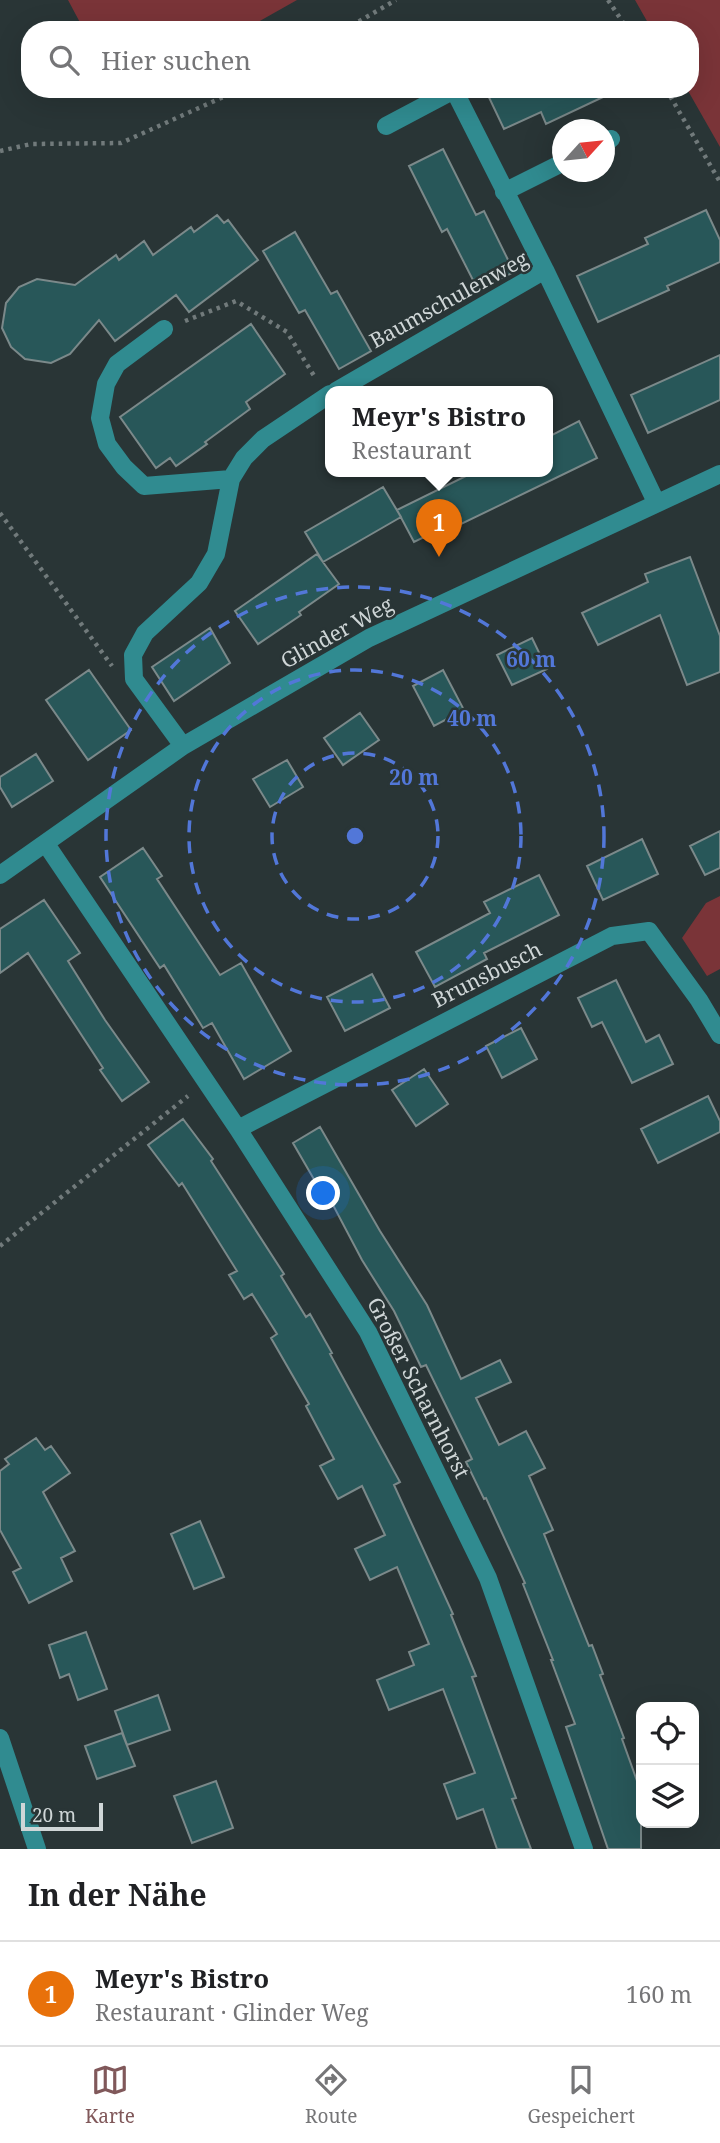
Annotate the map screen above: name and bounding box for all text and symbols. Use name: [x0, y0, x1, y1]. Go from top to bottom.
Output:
search box: [21, 21, 699, 98]
icon: search: [45, 41, 83, 79]
text: Hier suchen: [101, 42, 251, 78]
north arrow: [552, 119, 615, 182]
street label: Baumschulenweg: [364, 244, 533, 354]
popup: [325, 386, 553, 477]
text: Meyr's Bistro: [352, 398, 526, 434]
text: Restaurant: [352, 434, 472, 466]
pin: 1: [416, 499, 462, 557]
street label: Glinder Weg: [275, 589, 398, 675]
text: 60 m: [506, 645, 556, 673]
text: 40 m: [447, 704, 497, 732]
text: 20 m: [389, 763, 439, 791]
centre of rings: [343, 824, 367, 848]
street label: Brunsbusch: [427, 935, 546, 1014]
your location: [306, 1176, 340, 1210]
street label: Großer Scharnhorst: [361, 1292, 477, 1483]
map controls: [636, 1702, 699, 1828]
button: locate: [636, 1702, 699, 1765]
button: layers: [636, 1765, 699, 1828]
scale bar: [21, 1800, 103, 1832]
text: 20 m: [32, 1802, 76, 1828]
text: In der Nähe: [28, 1874, 207, 1915]
text: Meyr's Bistro: [95, 1960, 269, 1996]
text: 1: [45, 1978, 58, 2010]
text: 160 m: [626, 1978, 692, 2010]
text: Restaurant · Glinder Weg: [95, 1996, 369, 2028]
tab: Karte: [85, 2061, 135, 2129]
tab: Route: [305, 2061, 357, 2129]
tab: Gespeichert: [527, 2061, 635, 2129]

